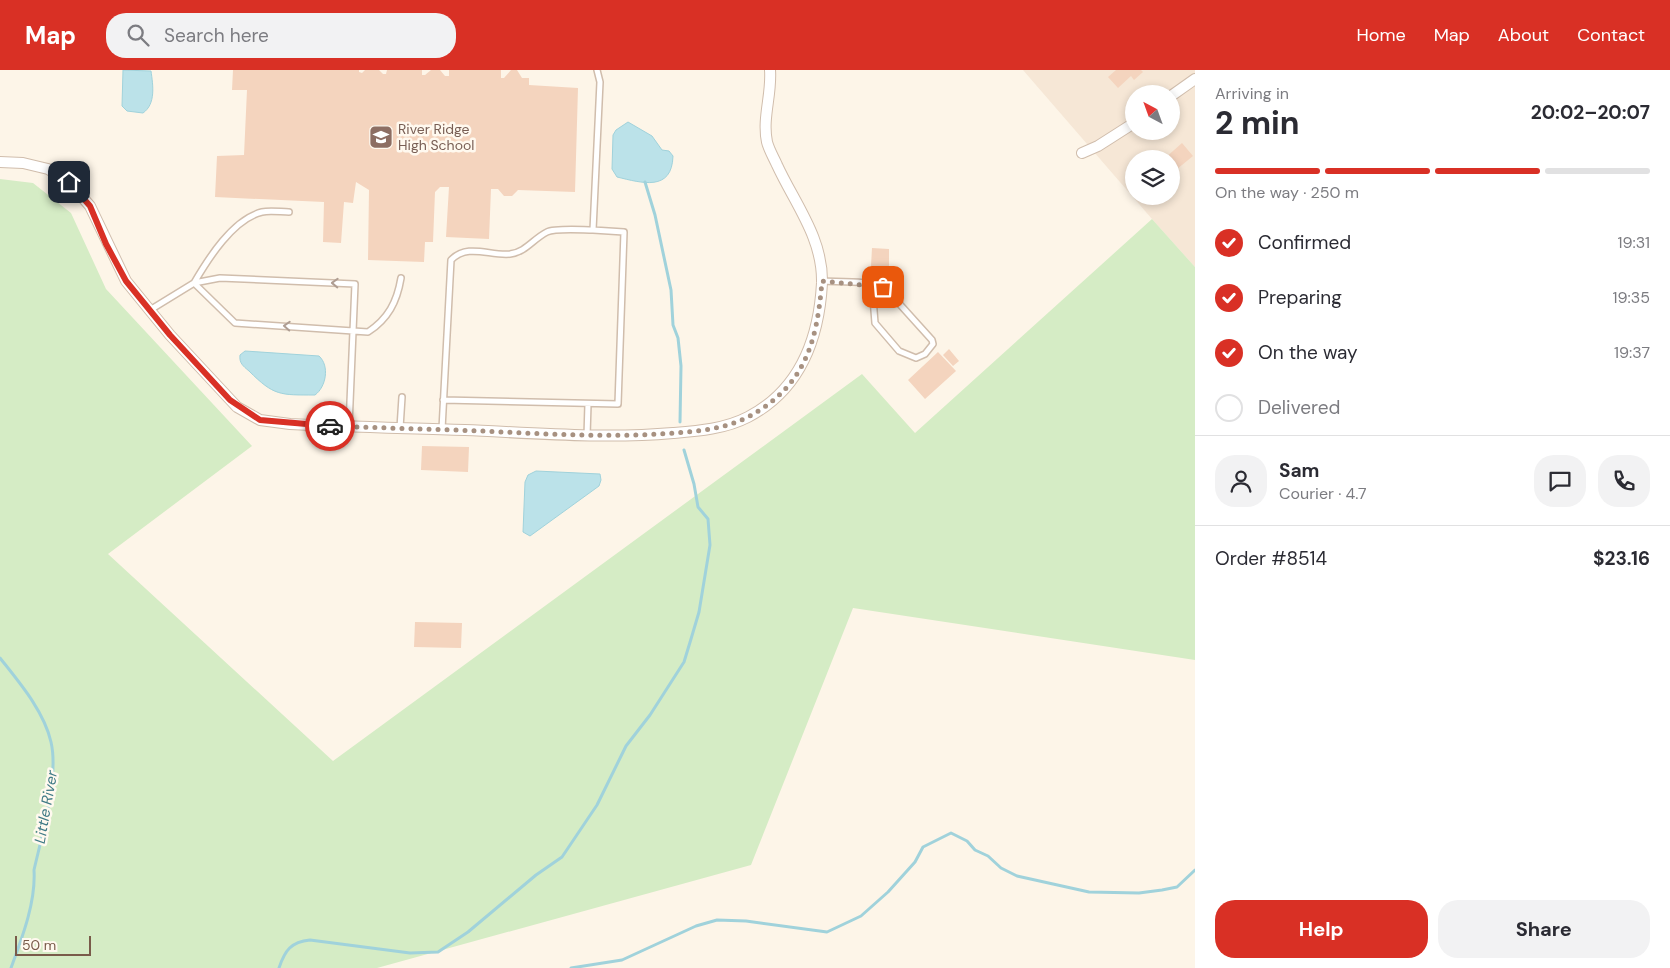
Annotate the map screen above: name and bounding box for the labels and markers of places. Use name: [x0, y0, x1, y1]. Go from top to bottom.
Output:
place label: River Ridge High School: [398, 120, 474, 154]
school or university icon: River Ridge High School: [368, 124, 394, 150]
pin: [48, 161, 90, 203]
pin: [862, 266, 904, 308]

